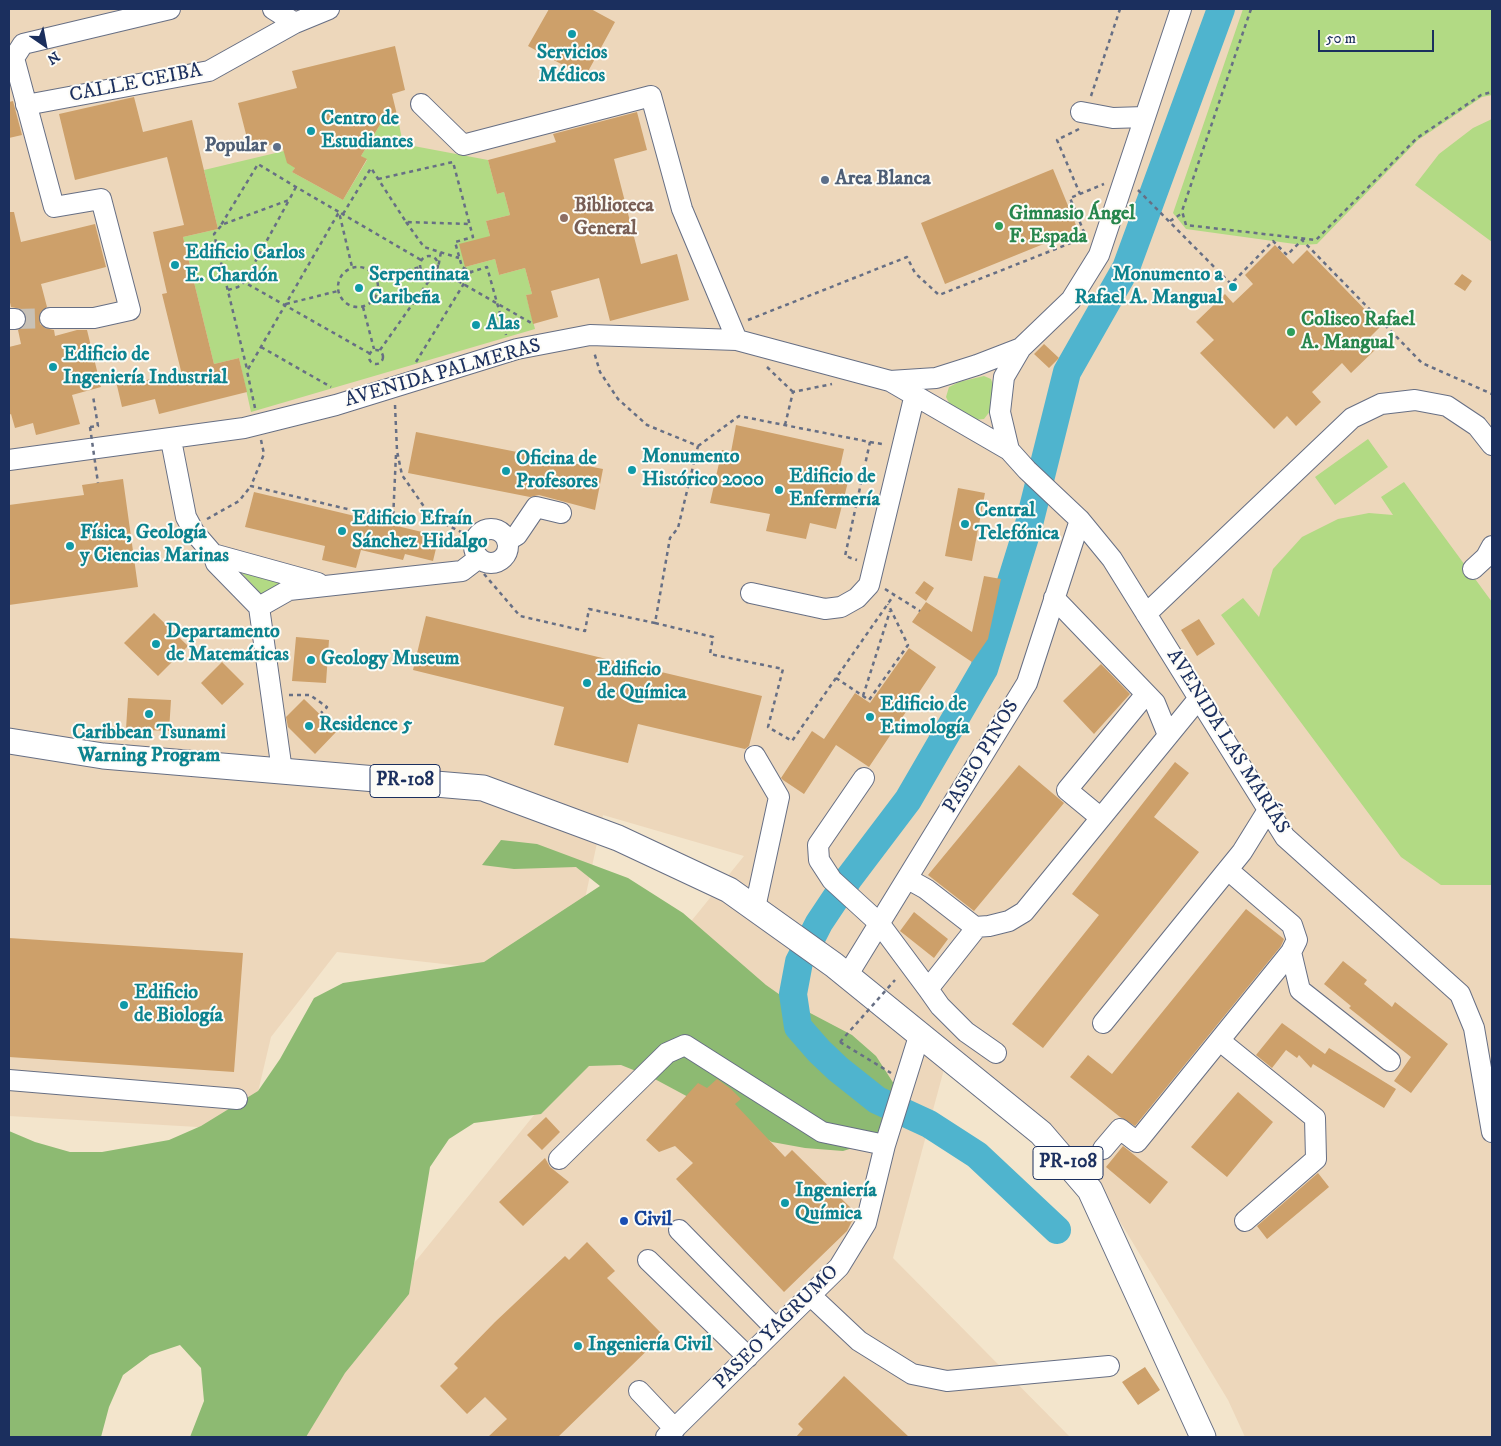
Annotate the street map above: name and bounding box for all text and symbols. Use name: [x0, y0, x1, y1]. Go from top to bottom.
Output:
north arrow: [20, 20, 70, 70]
scale bar: [1321, 20, 1437, 52]
marker: Servicios Médicos: [566, 28, 578, 40]
text: 50 m: [1326, 29, 1356, 48]
place label: Servicios Médicos: [537, 42, 607, 89]
text: N: [43, 47, 63, 68]
street label: CALLE CEIBA: [68, 59, 204, 109]
place label: Centro de Estudiantes: [321, 108, 413, 155]
marker: Centro de Estudiantes: [305, 125, 317, 137]
place label: Popular: [204, 135, 267, 159]
marker: Popular: [271, 141, 283, 153]
place label: Area Blanca: [835, 168, 931, 192]
marker: Area Blanca: [819, 174, 831, 186]
place label: Biblioteca General: [574, 195, 654, 242]
place label: Gimnasio Ángel F. Espada: [1009, 203, 1135, 250]
marker: Biblioteca General: [558, 212, 570, 224]
marker: Gimnasio Ángel F. Espada: [993, 220, 1005, 232]
place label: Edificio Carlos E. Chardón: [185, 242, 305, 289]
marker: Edificio Carlos E. Chardón: [169, 259, 181, 271]
place label: Serpentinata Caribeña: [369, 264, 469, 311]
place label: Monumento a Rafael A. Mangual: [1074, 264, 1223, 311]
marker: Monumento a Rafael A. Mangual: [1227, 281, 1239, 293]
marker: Serpentinata Caribeña: [353, 282, 365, 294]
place label: Coliseo Rafael A. Mangual: [1301, 309, 1415, 356]
place label: Alas: [486, 313, 520, 337]
marker: Alas: [470, 319, 482, 331]
marker: Coliseo Rafael A. Mangual: [1285, 326, 1297, 338]
street label: AVENIDA PALMERAS: [342, 335, 544, 413]
place label: Edificio de Ingeniería Industrial: [63, 344, 227, 391]
marker: Edificio de Ingeniería Industrial: [47, 361, 59, 373]
place label: Monumento Histórico 2000: [642, 446, 764, 493]
place label: Oficina de Profesores: [516, 448, 598, 495]
marker: Monumento Histórico 2000: [626, 464, 638, 476]
marker: Oficina de Profesores: [500, 465, 512, 477]
place label: Edificio de Enfermería: [789, 466, 880, 513]
marker: Edificio de Enfermería: [773, 484, 785, 496]
place label: Central Telefónica: [975, 500, 1059, 547]
place label: Edificio Efraín Sánchez Hidalgo: [352, 508, 488, 555]
marker: Central Telefónica: [959, 518, 971, 530]
place label: Física, Geología y Ciencias Marinas: [80, 522, 229, 569]
marker: Edificio Efraín Sánchez Hidalgo: [336, 525, 348, 537]
marker: Física, Geología y Ciencias Marinas: [64, 540, 76, 552]
place label: Departamento de Matemáticas: [166, 621, 289, 668]
marker: Departamento de Matemáticas: [150, 638, 162, 650]
street label: AVENIDA LAS MARÍAS: [1160, 645, 1294, 839]
place label: Geology Museum: [321, 648, 460, 672]
marker: Geology Museum: [305, 654, 317, 666]
place label: Edificio de Química: [597, 659, 686, 706]
marker: Edificio de Química: [581, 677, 593, 689]
place label: Edificio de Etimología: [880, 694, 969, 741]
street label: PASEO PINOS: [939, 696, 1025, 818]
marker: Caribbean Tsunami Warning Program: [143, 708, 155, 720]
marker: Edificio de Etimología: [864, 711, 876, 723]
place label: Residence 5: [319, 714, 412, 738]
marker: Residence 5: [303, 720, 315, 732]
place label: Caribbean Tsunami Warning Program: [72, 722, 226, 769]
road number: PR-108: [370, 764, 440, 798]
place label: Edificio de Biología: [134, 982, 223, 1029]
marker: Edificio de Biología: [118, 999, 130, 1011]
road number: PR-108: [1033, 1146, 1103, 1180]
place label: Ingeniería Química: [795, 1180, 877, 1227]
marker: Ingeniería Química: [779, 1197, 791, 1209]
place label: Civil: [634, 1209, 672, 1233]
marker: Civil: [618, 1215, 630, 1227]
street label: PASEO YAGRUMO: [710, 1261, 844, 1395]
place label: Ingeniería Civil: [588, 1334, 712, 1358]
marker: Ingeniería Civil: [572, 1340, 584, 1352]

